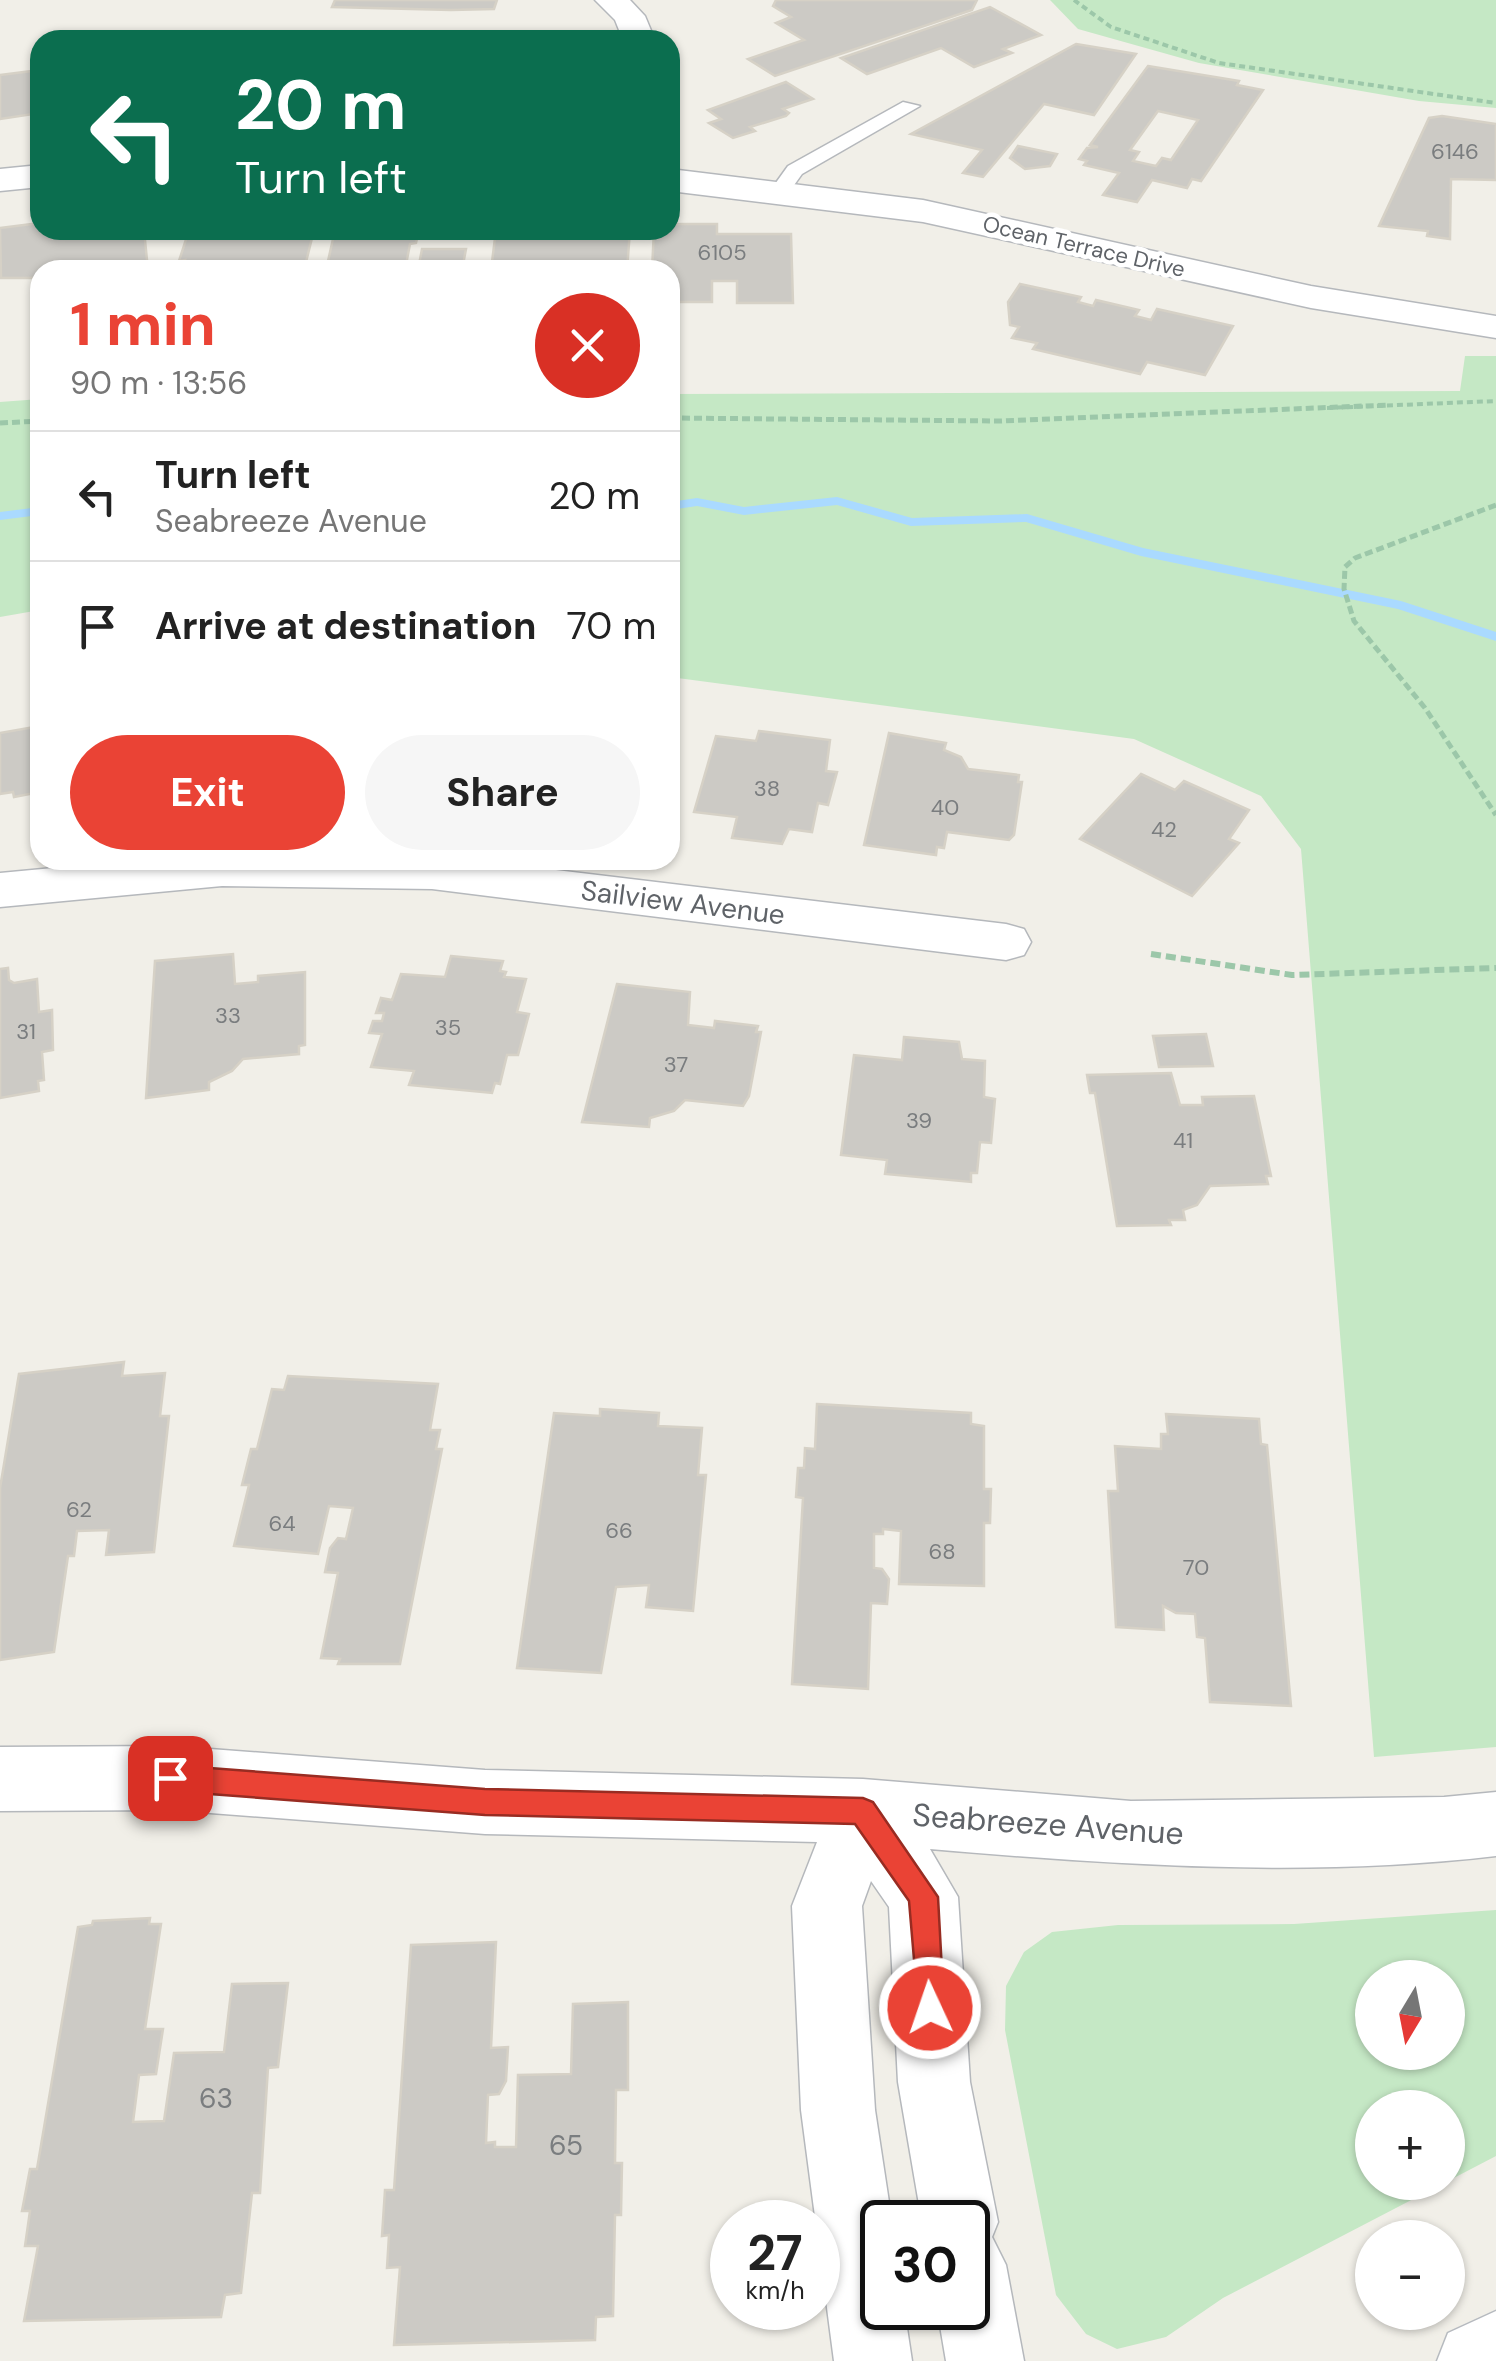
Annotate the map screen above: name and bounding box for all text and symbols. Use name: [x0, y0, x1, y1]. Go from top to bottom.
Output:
text: 20 m: [235, 60, 407, 151]
icon: left: [70, 70, 200, 200]
house number: 6146: [1431, 137, 1479, 166]
text: Turn left: [235, 148, 407, 207]
street label: Ocean Terrace Drive: [980, 209, 1188, 284]
house number: 6105: [697, 238, 747, 267]
text: 1 min: [70, 285, 216, 364]
button: close: [535, 293, 640, 398]
text: 90 m · 13:56: [70, 362, 247, 404]
text: Turn left: [155, 450, 311, 500]
icon: left: [70, 469, 125, 524]
text: 20 m: [549, 471, 640, 521]
text: Seabreeze Avenue: [155, 500, 427, 542]
icon: arrive: [70, 599, 125, 654]
text: Arrive at destination: [155, 601, 537, 651]
text: 70 m: [567, 601, 656, 651]
button: Exit: [70, 735, 345, 850]
button: Share: [365, 735, 640, 850]
house number: 38: [754, 774, 780, 803]
house number: 40: [931, 793, 959, 822]
house number: 42: [1151, 815, 1177, 844]
street label: Sailview Avenue: [579, 872, 787, 933]
house number: 33: [215, 1001, 241, 1030]
house number: 35: [435, 1013, 461, 1042]
house number: 31: [16, 1017, 36, 1046]
house number: 37: [664, 1050, 688, 1079]
house number: 39: [906, 1106, 932, 1135]
house number: 41: [1173, 1126, 1193, 1155]
house number: 62: [66, 1495, 92, 1524]
house number: 64: [268, 1509, 296, 1538]
house number: 66: [605, 1516, 633, 1545]
house number: 68: [928, 1537, 956, 1566]
house number: 70: [1183, 1553, 1209, 1582]
pin: [128, 1736, 213, 1821]
icon: arrive: [143, 1751, 198, 1806]
street label: Seabreeze Avenue: [911, 1794, 1185, 1854]
position arrow: [878, 1956, 982, 2060]
north arrow: [1355, 1960, 1465, 2070]
map controls: [1355, 1960, 1465, 2330]
house number: 63: [199, 2080, 233, 2117]
button: +: [1355, 2090, 1465, 2200]
house number: 65: [549, 2127, 583, 2164]
speed limit sign: 30: [860, 2200, 990, 2330]
text: 27: [747, 2220, 803, 2286]
button: −: [1355, 2220, 1465, 2330]
text: km/h: [745, 2274, 805, 2307]

